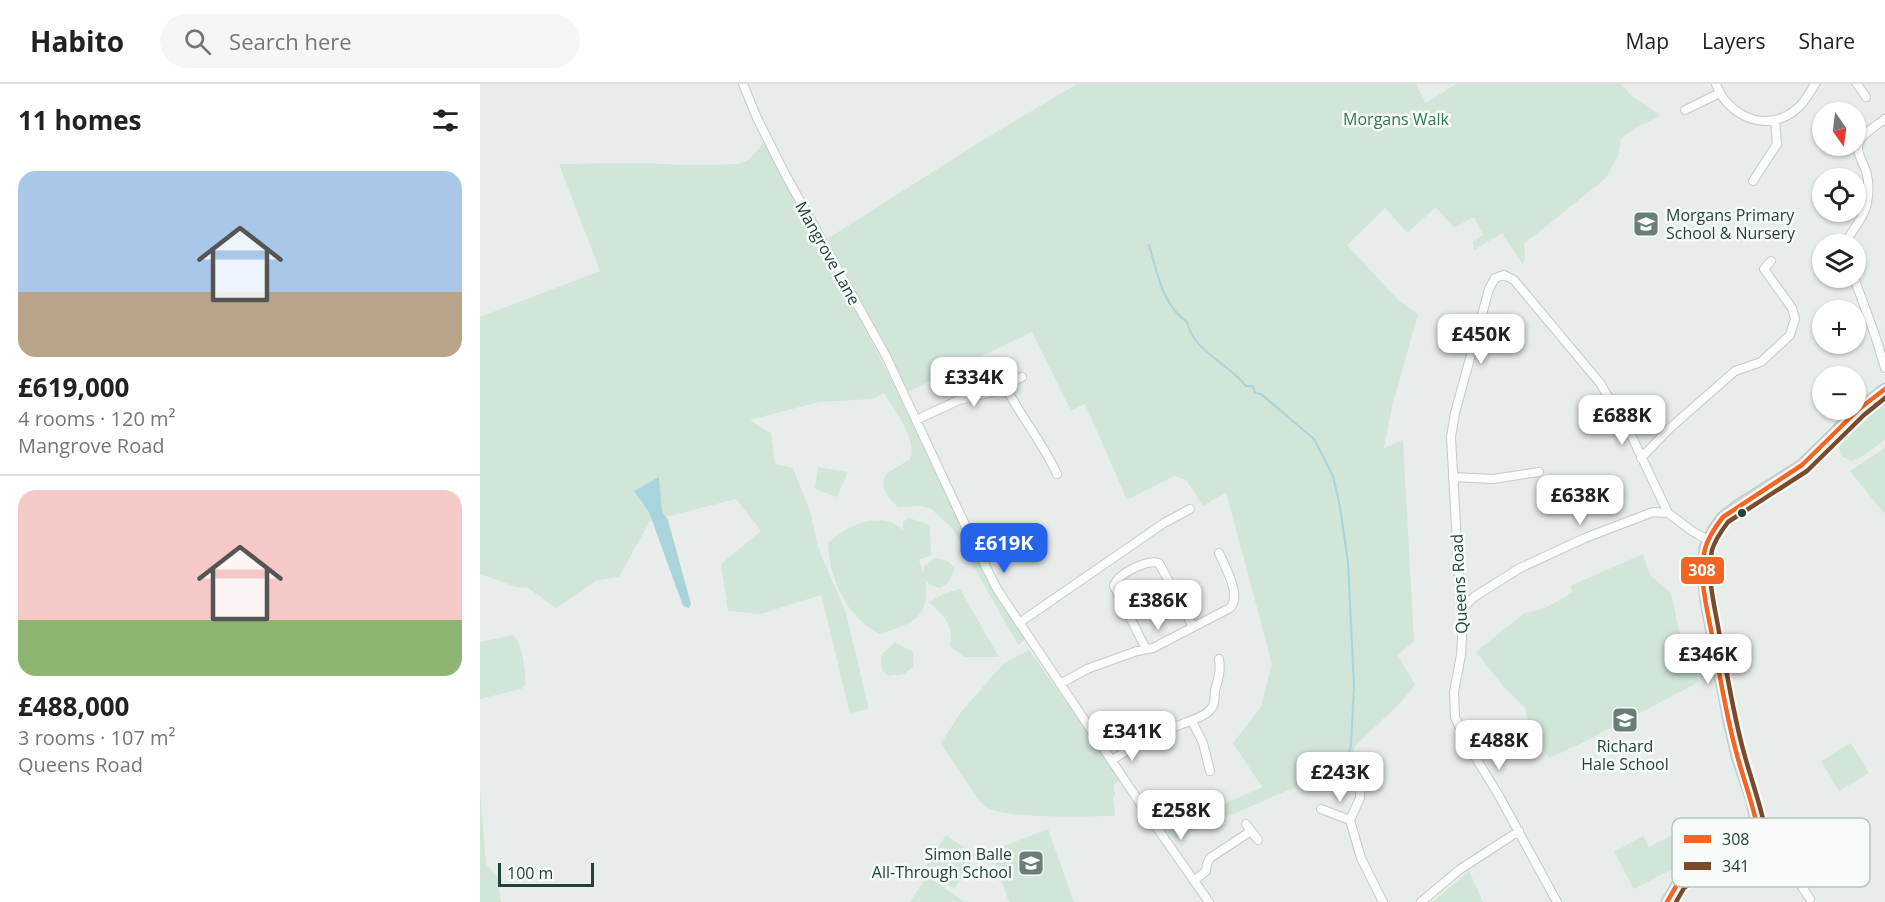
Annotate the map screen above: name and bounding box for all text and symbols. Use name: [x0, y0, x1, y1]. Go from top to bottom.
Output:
search box: [160, 14, 580, 68]
text: Habito: [30, 22, 124, 60]
icon: search: [181, 25, 214, 58]
text: Search here: [229, 26, 352, 56]
text: Map: [1626, 27, 1669, 55]
text: Layers: [1702, 27, 1766, 55]
text: Share: [1799, 27, 1855, 55]
text: 11 homes: [18, 102, 142, 138]
north arrow: [1812, 102, 1866, 156]
map controls: [1812, 102, 1866, 420]
icon: filters: [429, 104, 462, 137]
park label: Morgans Walk: [1343, 108, 1450, 130]
button: locate: [1812, 168, 1866, 222]
street label: Mangrove Lane: [790, 197, 866, 309]
place label: Morgans Primary School & Nursery: [1666, 204, 1796, 244]
school or university icon: Morgans Primary School & Nursery: [1631, 209, 1661, 239]
icon: home: [186, 210, 294, 318]
button: layers: [1812, 234, 1866, 288]
button: +: [1812, 300, 1866, 354]
pin: £450K: [1439, 314, 1523, 365]
text: £450K: [1451, 320, 1511, 347]
pin: £334K: [932, 357, 1016, 408]
text: £334K: [944, 363, 1004, 390]
button: −: [1812, 366, 1866, 420]
text: £619,000: [18, 369, 129, 405]
pin: £688K: [1580, 395, 1664, 446]
text: £688K: [1592, 401, 1652, 428]
text: 4 rooms · 120 m²: [18, 405, 176, 432]
text: Mangrove Road: [18, 432, 165, 459]
pin: £638K: [1538, 475, 1622, 526]
text: £638K: [1550, 481, 1610, 508]
unlabelled marker: [1736, 507, 1748, 519]
pin: £619K: [962, 523, 1046, 574]
icon: home: [186, 529, 294, 637]
text: £619K: [974, 529, 1034, 556]
street label: Queens Road: [1445, 533, 1473, 635]
line badge: 308: [1680, 556, 1725, 585]
text: 308: [1688, 559, 1716, 581]
pin: £386K: [1116, 580, 1200, 631]
text: £386K: [1128, 586, 1188, 613]
pin: £346K: [1666, 634, 1750, 685]
text: £346K: [1678, 640, 1738, 667]
text: £488,000: [18, 688, 129, 724]
school or university icon: Richard Hale School: [1610, 705, 1640, 735]
pin: £341K: [1090, 711, 1174, 762]
text: £341K: [1102, 717, 1162, 744]
pin: £488K: [1457, 720, 1541, 771]
text: 3 rooms · 107 m²: [18, 724, 176, 751]
text: £488K: [1469, 726, 1529, 753]
place label: Richard Hale School: [1581, 735, 1669, 775]
text: Queens Road: [18, 751, 143, 778]
pin: £243K: [1298, 752, 1382, 803]
text: £243K: [1310, 758, 1370, 785]
pin: £258K: [1139, 790, 1223, 841]
text: £258K: [1151, 796, 1211, 823]
legend: [1672, 818, 1870, 887]
text: 308: [1722, 828, 1749, 850]
place label: Simon Balle All-Through School: [872, 843, 1012, 883]
school or university icon: Simon Balle All-Through School: [1016, 848, 1046, 878]
text: 341: [1722, 855, 1749, 877]
scale bar: [498, 860, 594, 888]
text: 100 m: [507, 862, 553, 884]

